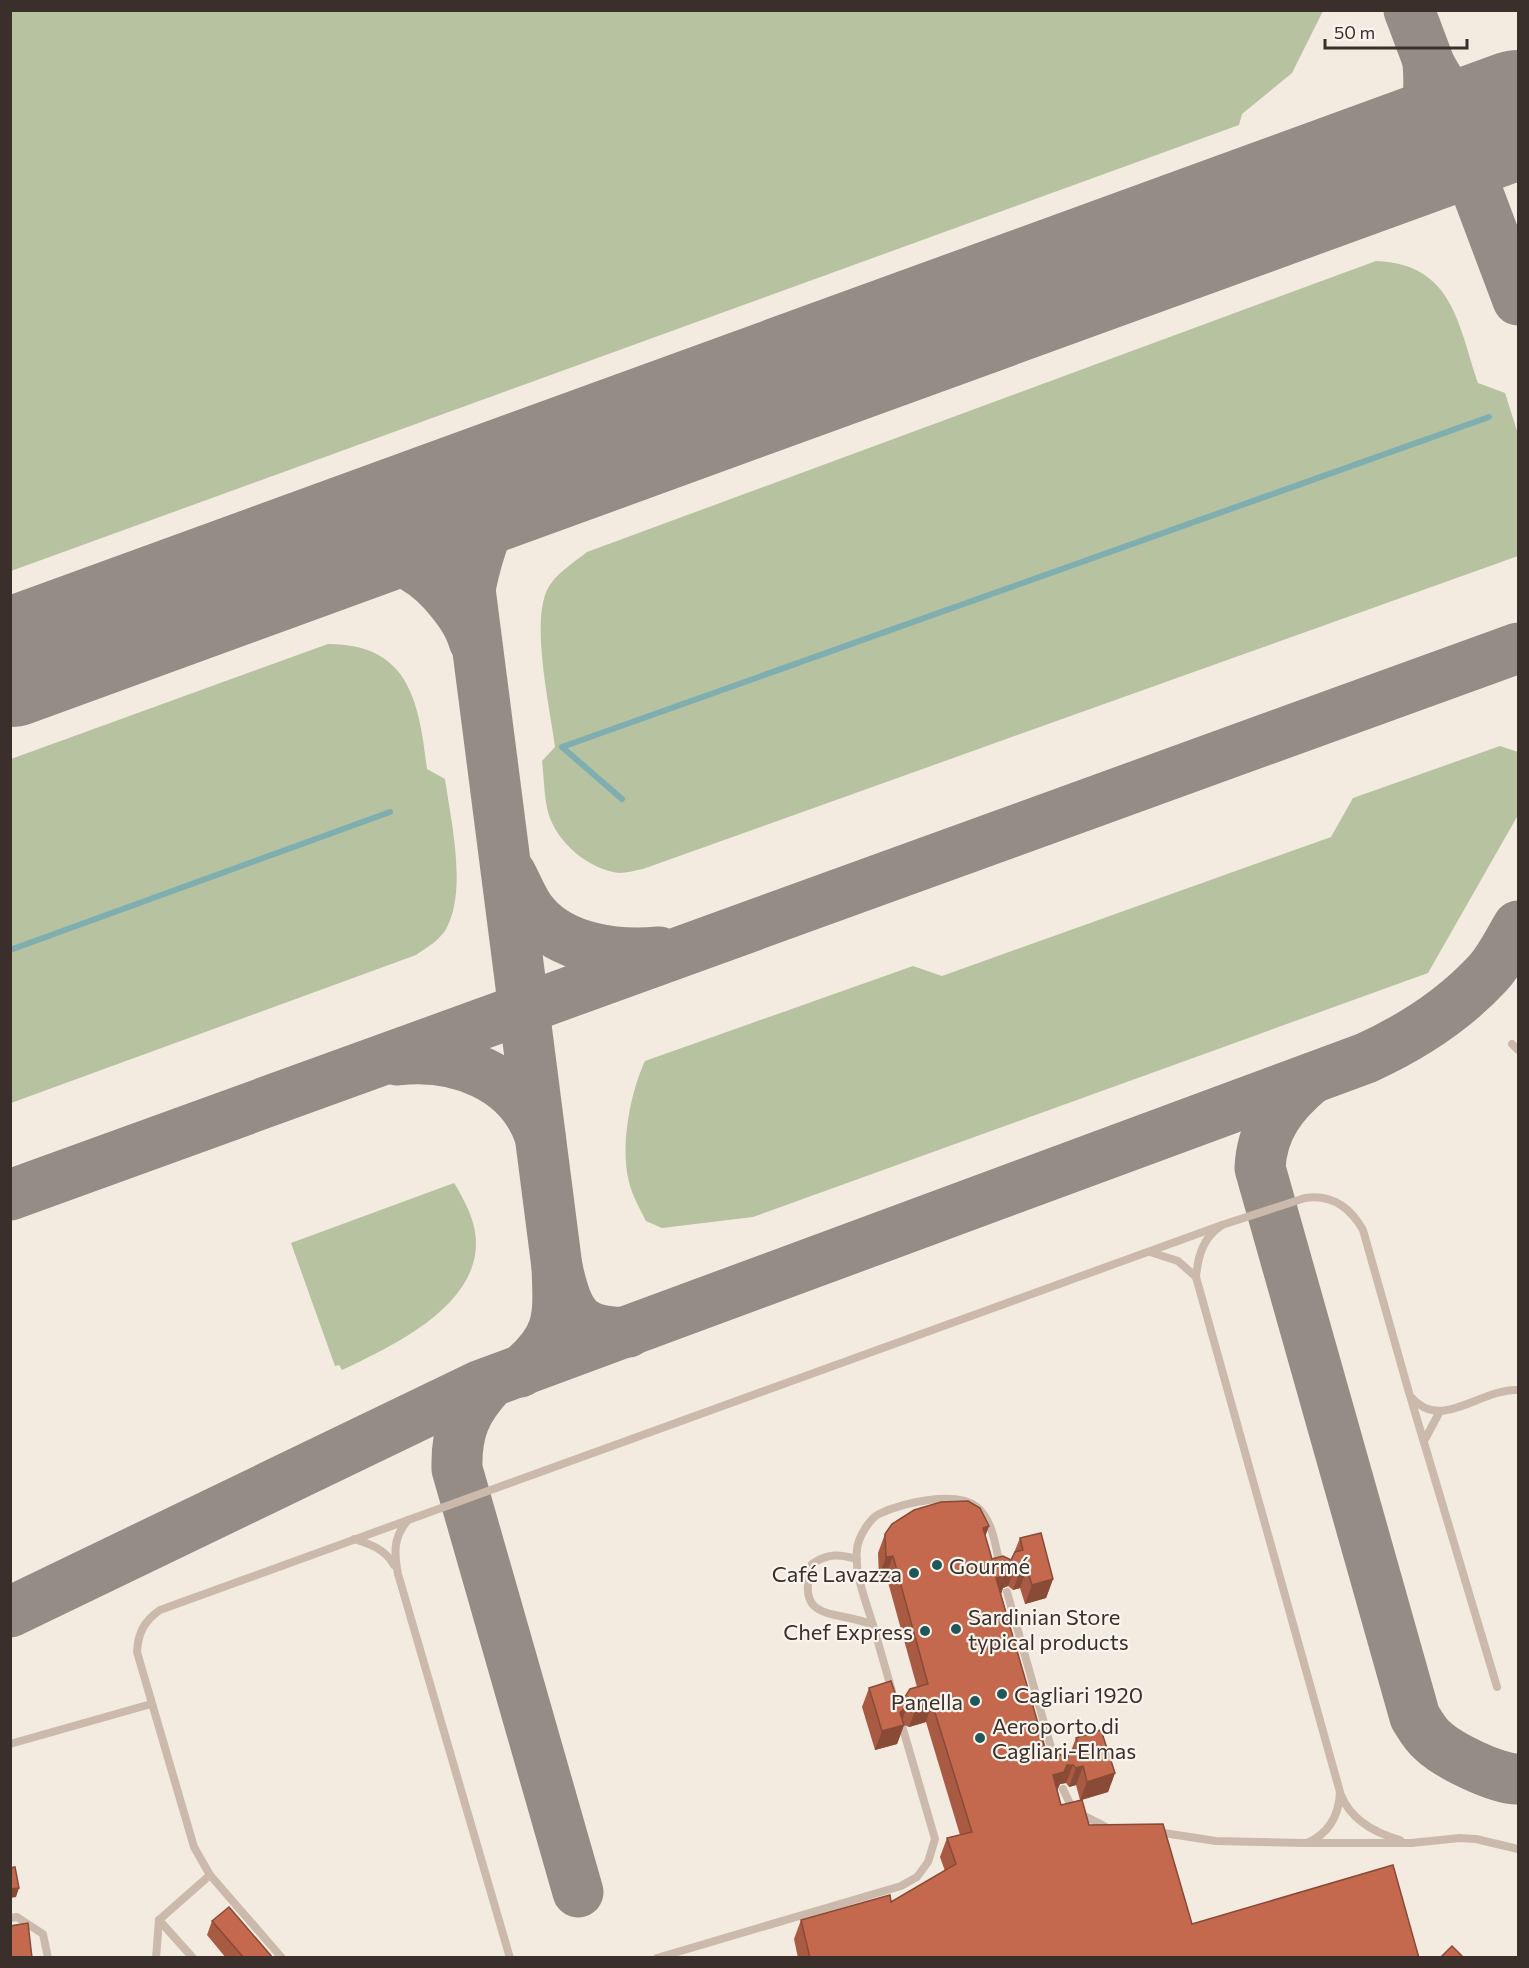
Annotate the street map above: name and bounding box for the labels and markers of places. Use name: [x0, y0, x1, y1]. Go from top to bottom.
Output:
place label: Gourmé: [949, 1552, 1030, 1579]
marker: Gourmé: [930, 1558, 944, 1572]
place label: Café Lavazza: [772, 1560, 902, 1587]
marker: Café Lavazza: [907, 1566, 921, 1580]
place label: Sardinian Store typical products: [968, 1603, 1129, 1655]
place label: Chef Express: [783, 1618, 913, 1645]
marker: Sardinian Store typical products: [949, 1622, 963, 1636]
marker: Chef Express: [918, 1624, 932, 1638]
place label: Cagliari 1920: [1014, 1681, 1143, 1708]
marker: Cagliari 1920: [995, 1687, 1009, 1701]
place label: Panella: [891, 1688, 963, 1715]
marker: Panella: [968, 1694, 982, 1708]
place label: Aeroporto di Cagliari-Elmas: [992, 1712, 1136, 1764]
marker: Aeroporto di Cagliari-Elmas: [973, 1731, 987, 1745]

